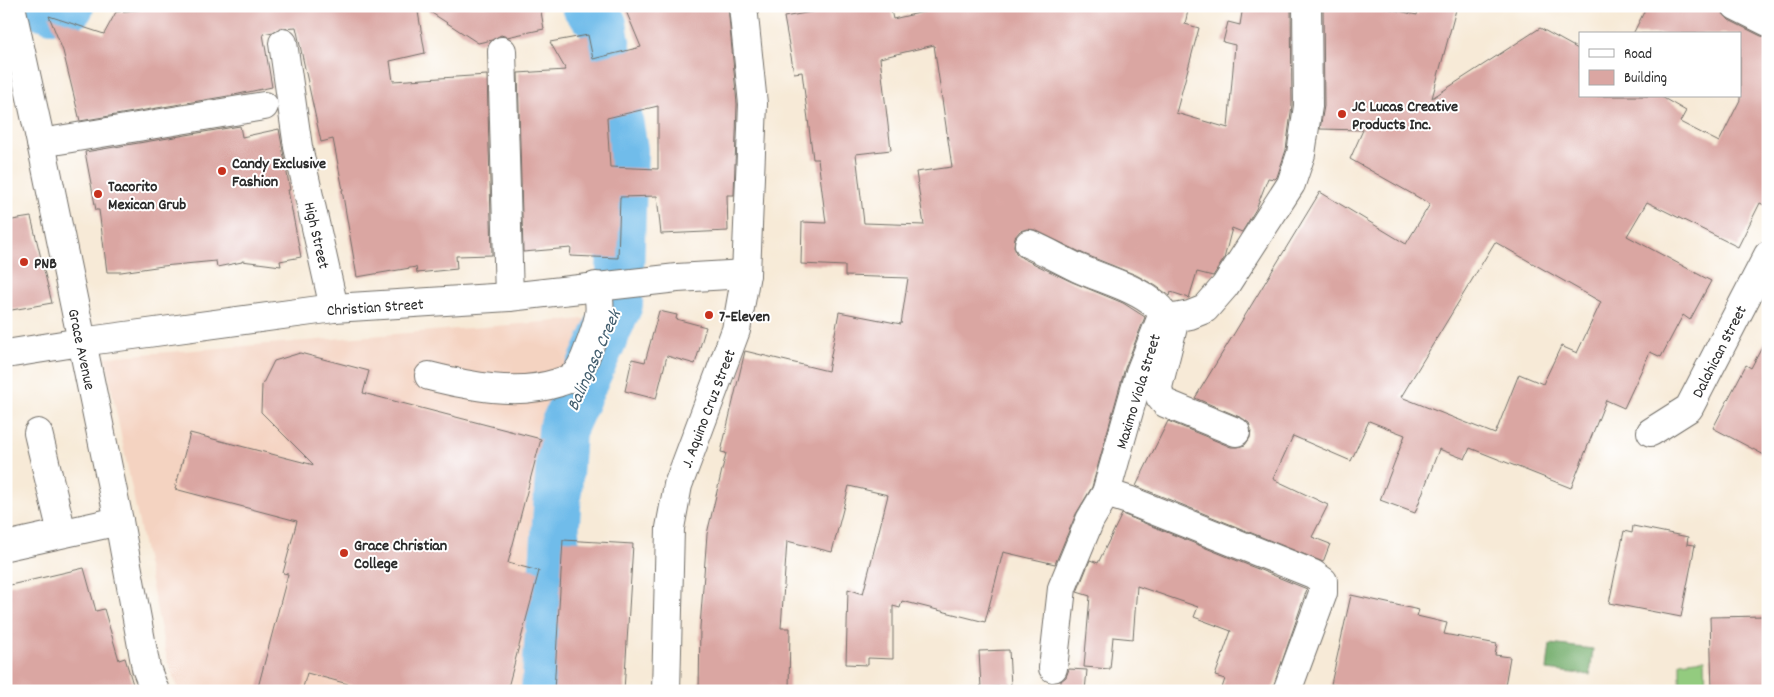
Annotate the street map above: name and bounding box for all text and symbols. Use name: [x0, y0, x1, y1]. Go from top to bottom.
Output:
legend: [1579, 32, 1742, 98]
text: Road: [1624, 44, 1652, 66]
text: Building: [1624, 68, 1667, 90]
place label: JC Lucas Creative Products Inc.: [1352, 96, 1458, 137]
marker: JC Lucas Creative Products Inc.: [1336, 108, 1348, 120]
place label: Candy Exclusive Fashion: [232, 153, 326, 194]
marker: Candy Exclusive Fashion: [216, 165, 228, 177]
place label: Tacorito Mexican Grub: [108, 176, 186, 217]
marker: Tacorito Mexican Grub: [92, 188, 104, 200]
street label: High Street: [297, 200, 334, 271]
place label: PNB: [34, 253, 57, 276]
marker: PNB: [18, 256, 30, 268]
street label: Christian Street: [326, 294, 425, 323]
street label: Dalahican Street: [1687, 302, 1753, 402]
water label: Balingasa Creek: [562, 305, 629, 415]
place label: 7-Eleven: [719, 306, 770, 329]
street label: Grace Avenue: [61, 307, 100, 392]
marker: 7-Eleven: [703, 309, 715, 321]
street label: Maximo Viola Street: [1111, 331, 1168, 452]
street label: J. Aquino Cruz Street: [676, 346, 743, 472]
place label: Grace Christian College: [354, 535, 447, 576]
marker: Grace Christian College: [338, 547, 350, 559]

